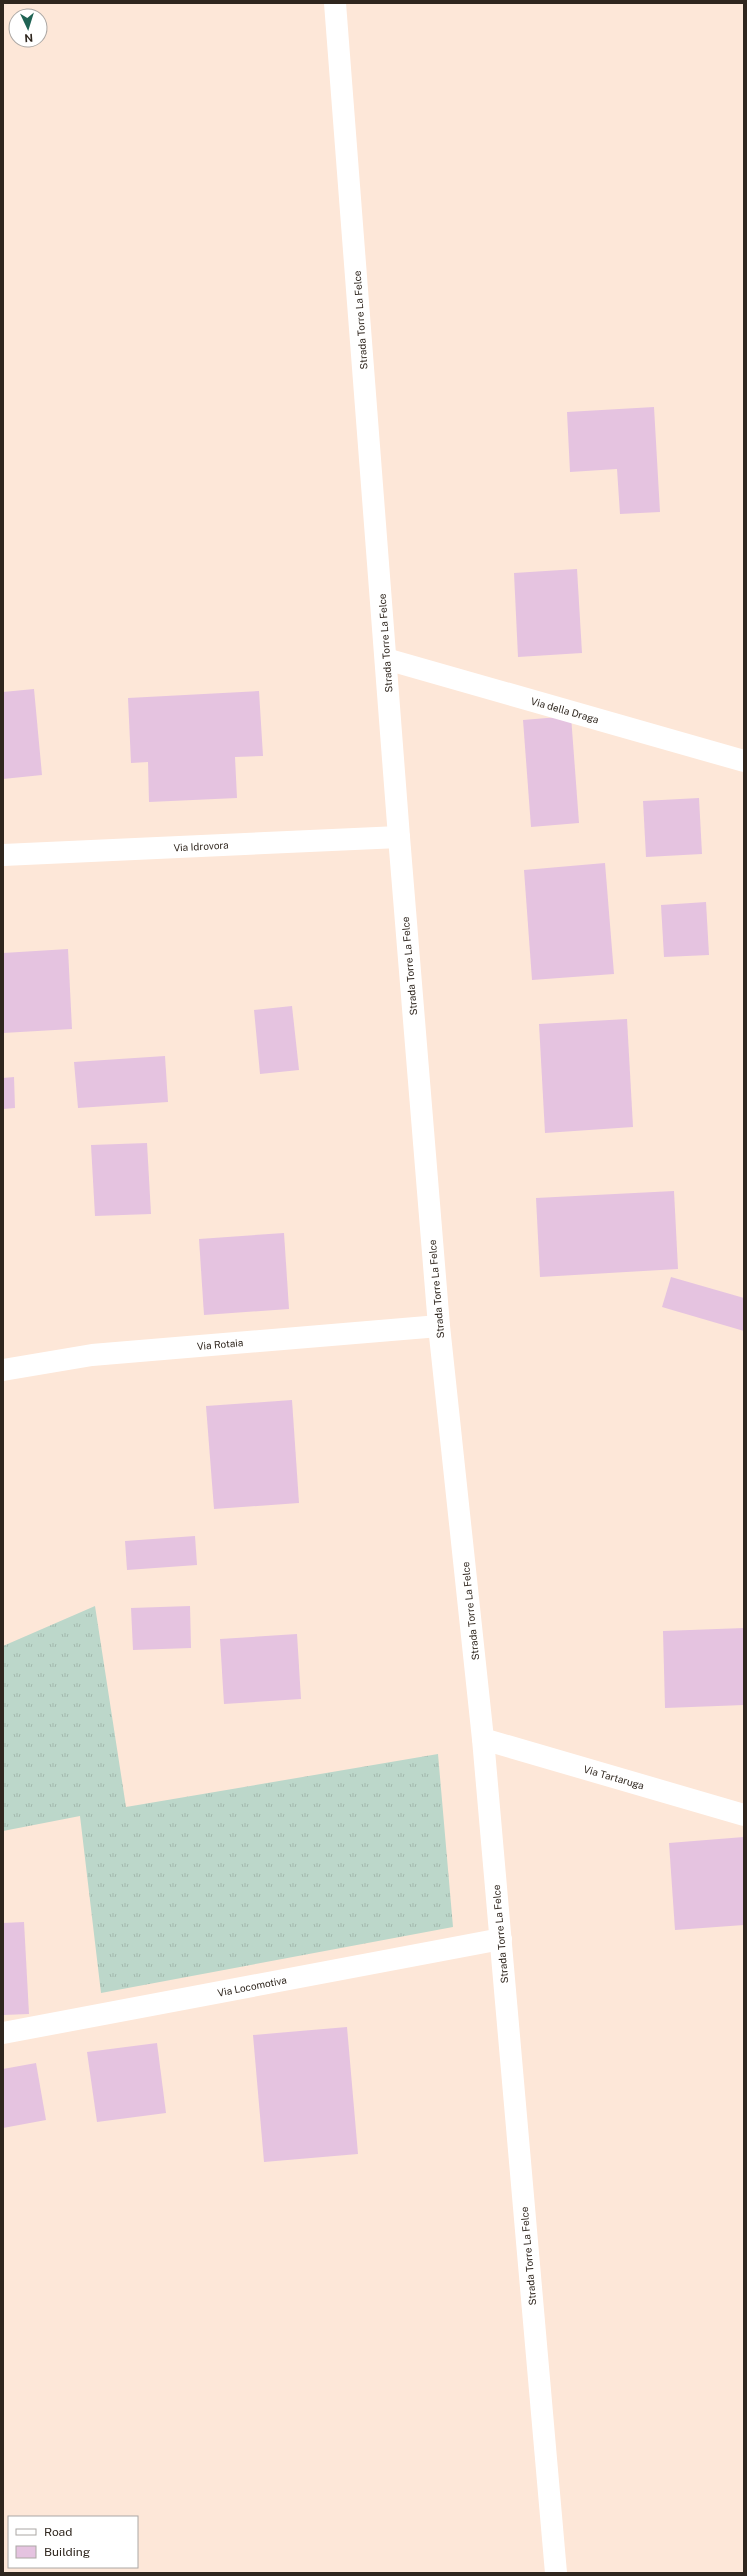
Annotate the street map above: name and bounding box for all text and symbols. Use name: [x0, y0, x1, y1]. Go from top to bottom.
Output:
north arrow: [8, 8, 48, 48]
text: N: [24, 32, 33, 44]
street label: Strada Torre La Felce: [351, 270, 369, 370]
street label: Strada Torre La Felce: [376, 593, 394, 693]
street label: Via della Draga: [530, 695, 600, 725]
street label: Via Idrovora: [173, 839, 229, 853]
street label: Strada Torre La Felce: [399, 916, 419, 1016]
street label: Strada Torre La Felce: [426, 1239, 446, 1339]
street label: Via Rotaia: [196, 1336, 244, 1352]
street label: Strada Torre La Felce: [459, 1561, 481, 1661]
street label: Via Tartaruga: [582, 1763, 646, 1791]
street label: Strada Torre La Felce: [490, 1884, 510, 1984]
street label: Via Locomotiva: [216, 1973, 288, 1999]
street label: Strada Torre La Felce: [518, 2206, 538, 2306]
legend: [8, 2516, 138, 2568]
text: Road: [44, 2525, 72, 2539]
text: Building: [44, 2545, 90, 2559]

